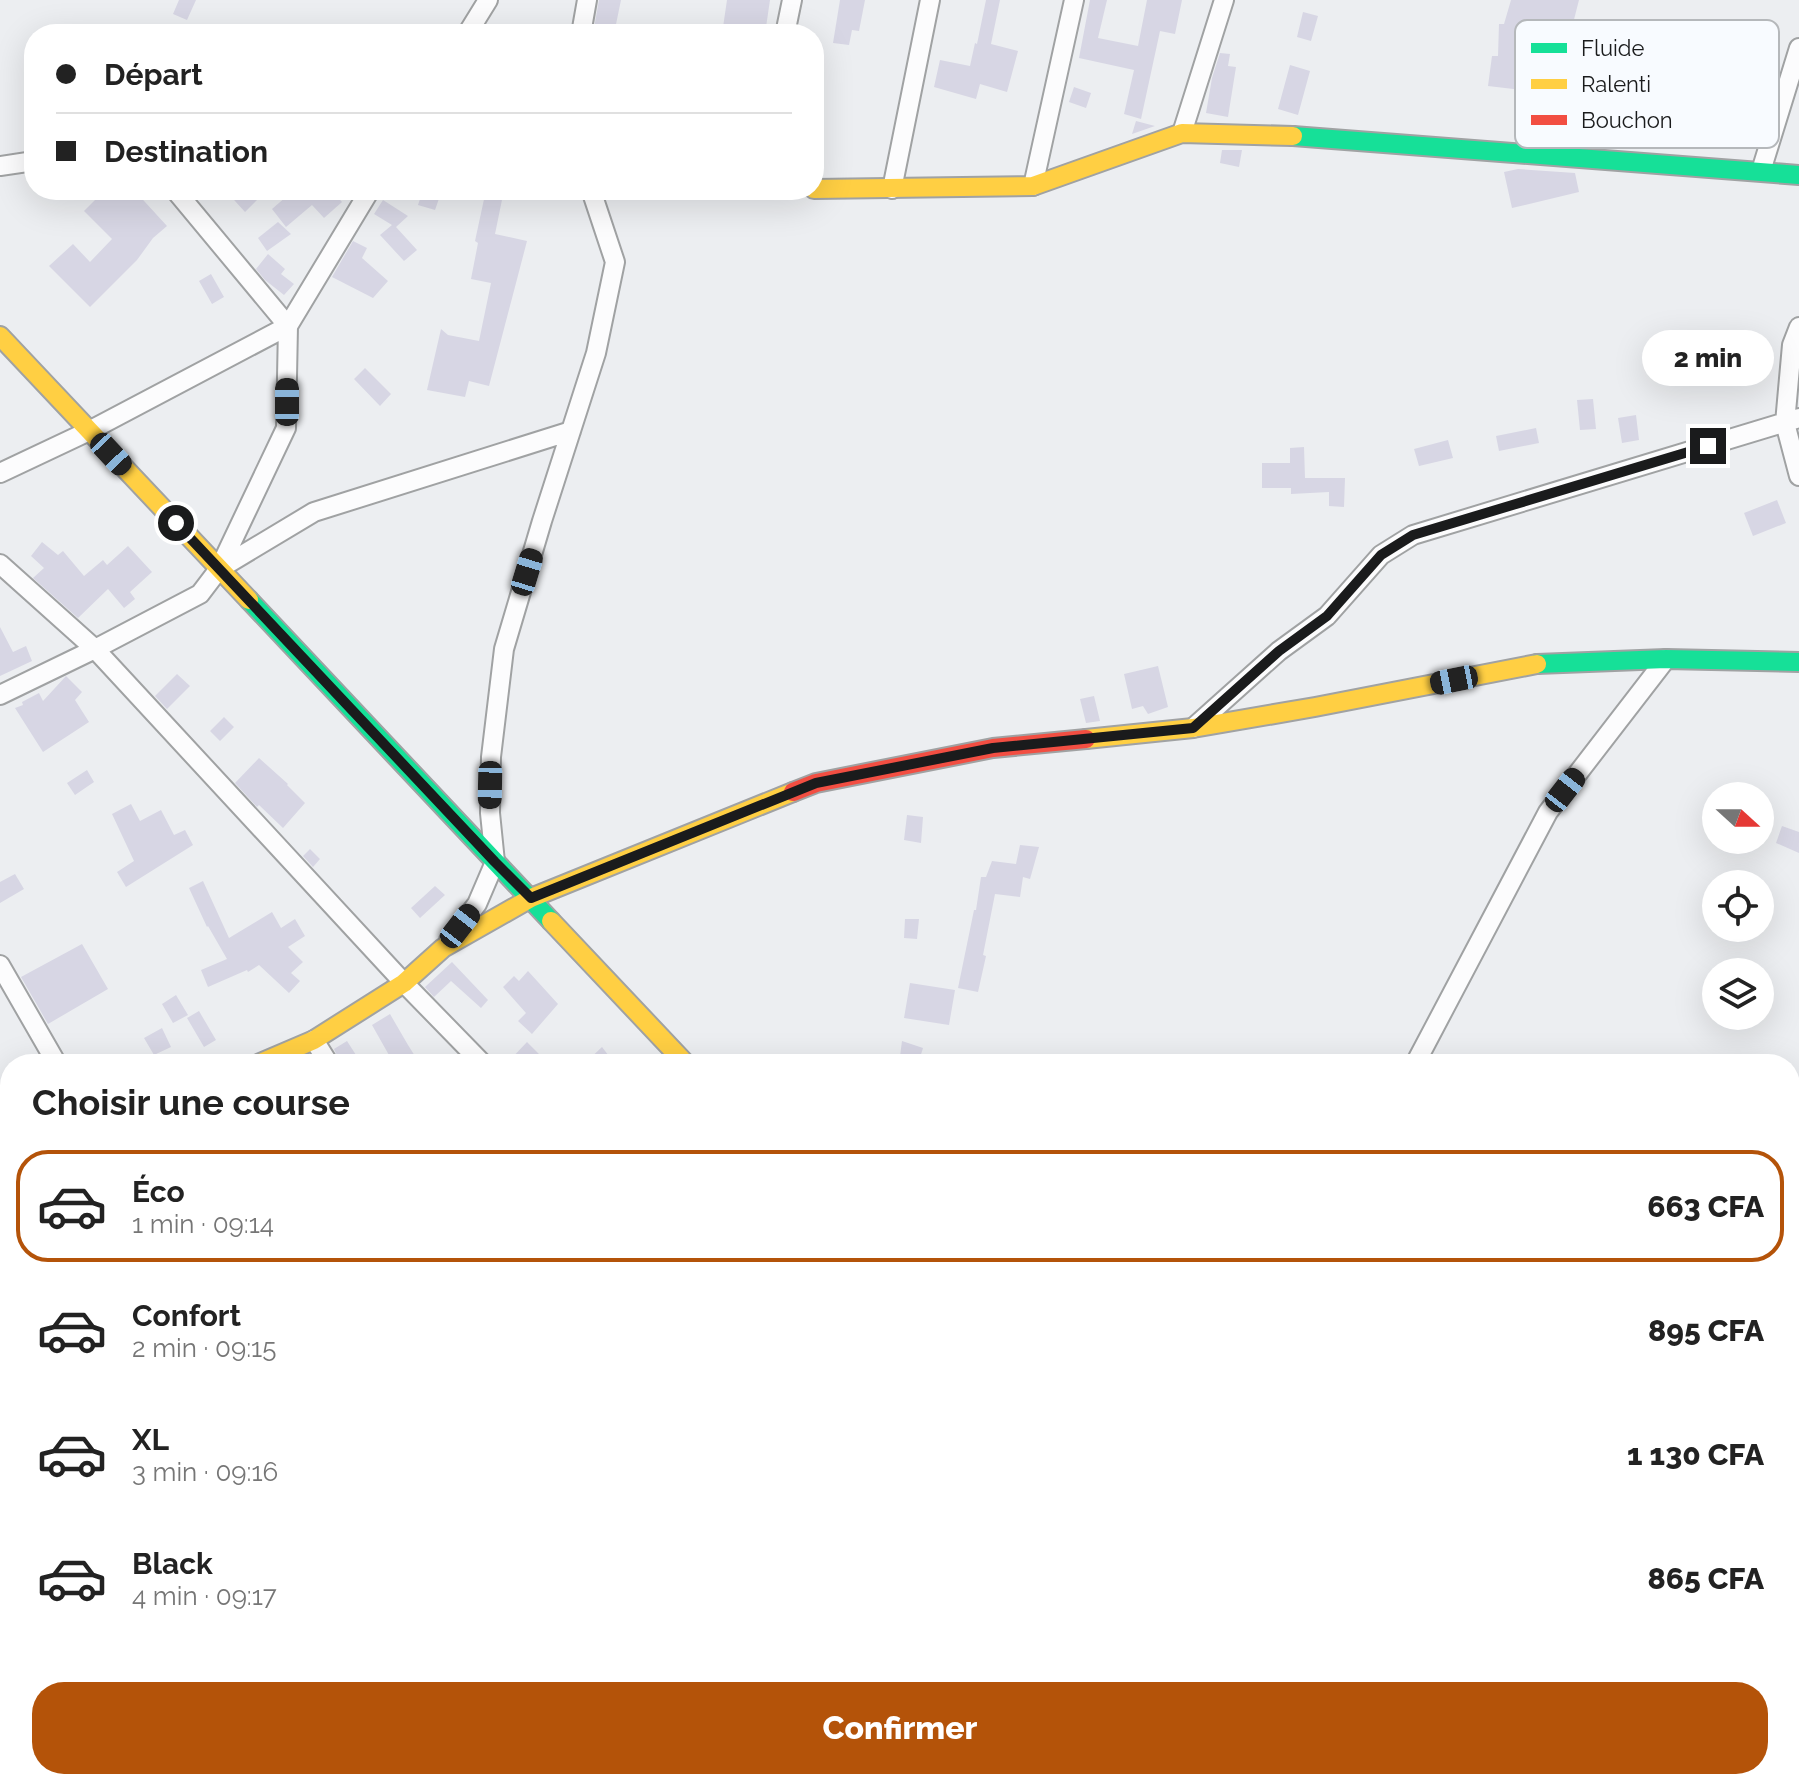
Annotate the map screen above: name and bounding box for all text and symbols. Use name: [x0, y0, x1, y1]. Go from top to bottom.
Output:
legend: [1515, 20, 1779, 148]
text: Fluide: [1581, 35, 1644, 61]
text: Départ: [104, 57, 203, 92]
text: Ralenti: [1581, 71, 1651, 97]
text: Bouchon: [1581, 107, 1673, 133]
text: Destination: [104, 134, 268, 169]
callout: 2 min: [1642, 330, 1774, 386]
text: 2 min: [1674, 343, 1742, 373]
car: [275, 378, 299, 426]
car: [86, 428, 136, 480]
route end: [1690, 428, 1726, 464]
route start: [158, 505, 194, 541]
car: [509, 546, 545, 598]
car: [1428, 664, 1480, 696]
car: [478, 761, 502, 809]
car: [1541, 764, 1589, 816]
north arrow: [1702, 782, 1774, 854]
map controls: [1702, 782, 1774, 1030]
button: locate: [1702, 870, 1774, 942]
car: [436, 900, 484, 952]
button: layers: [1702, 958, 1774, 1030]
text: Choisir une course: [32, 1081, 350, 1123]
icon: car: [36, 1170, 108, 1242]
text: Éco: [132, 1174, 185, 1209]
text: 663 CFA: [1647, 1189, 1764, 1224]
text: 1 min · 09:14: [132, 1209, 274, 1239]
icon: car: [36, 1294, 108, 1366]
text: Confort: [132, 1298, 241, 1333]
text: 895 CFA: [1648, 1313, 1764, 1348]
text: 2 min · 09:15: [132, 1333, 276, 1363]
icon: car: [36, 1418, 108, 1490]
text: XL: [132, 1422, 169, 1457]
text: 1 130 CFA: [1627, 1437, 1764, 1472]
text: 3 min · 09:16: [132, 1457, 278, 1487]
icon: car: [36, 1542, 108, 1614]
text: Black: [132, 1546, 213, 1581]
text: 865 CFA: [1647, 1561, 1764, 1596]
text: 4 min · 09:17: [132, 1581, 277, 1611]
button: Confirmer: [32, 1682, 1768, 1774]

